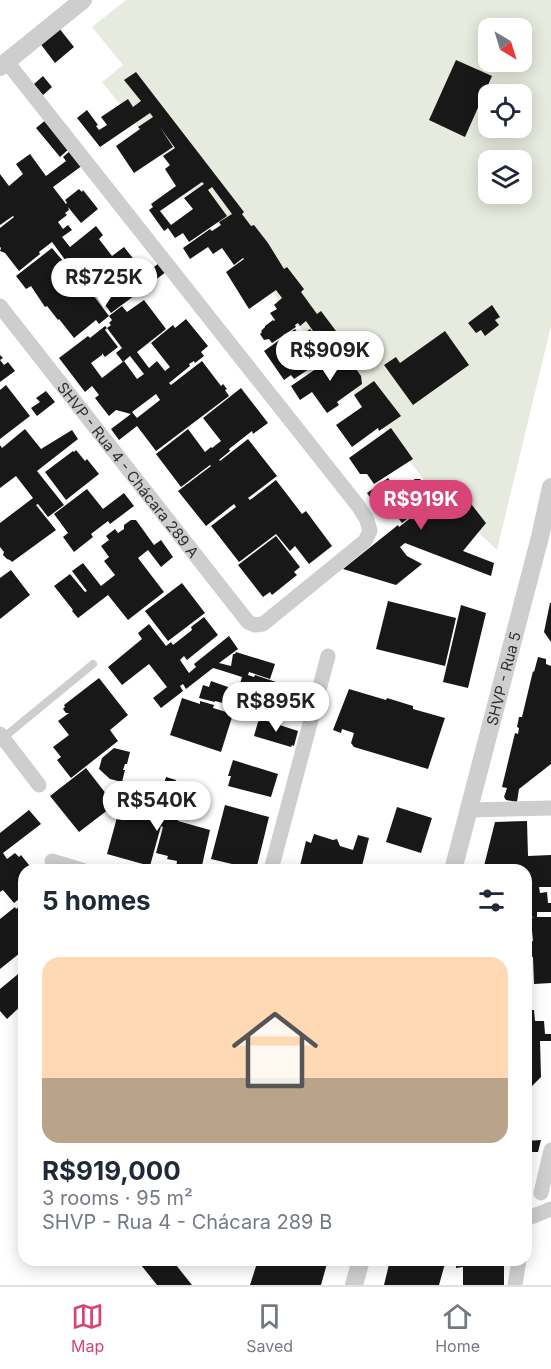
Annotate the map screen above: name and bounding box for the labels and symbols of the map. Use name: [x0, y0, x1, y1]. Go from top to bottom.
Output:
north arrow: [478, 18, 532, 72]
pin: R$725K: [55, 258, 153, 309]
pin: R$909K: [281, 331, 379, 382]
street label: SHVP - Rua 4 - Chácara 289 A: [54, 378, 203, 561]
pin: R$919K: [372, 480, 470, 531]
street label: SHVP - Rua 5: [482, 629, 524, 727]
pin: R$895K: [227, 682, 325, 733]
pin: R$540K: [108, 781, 206, 832]

